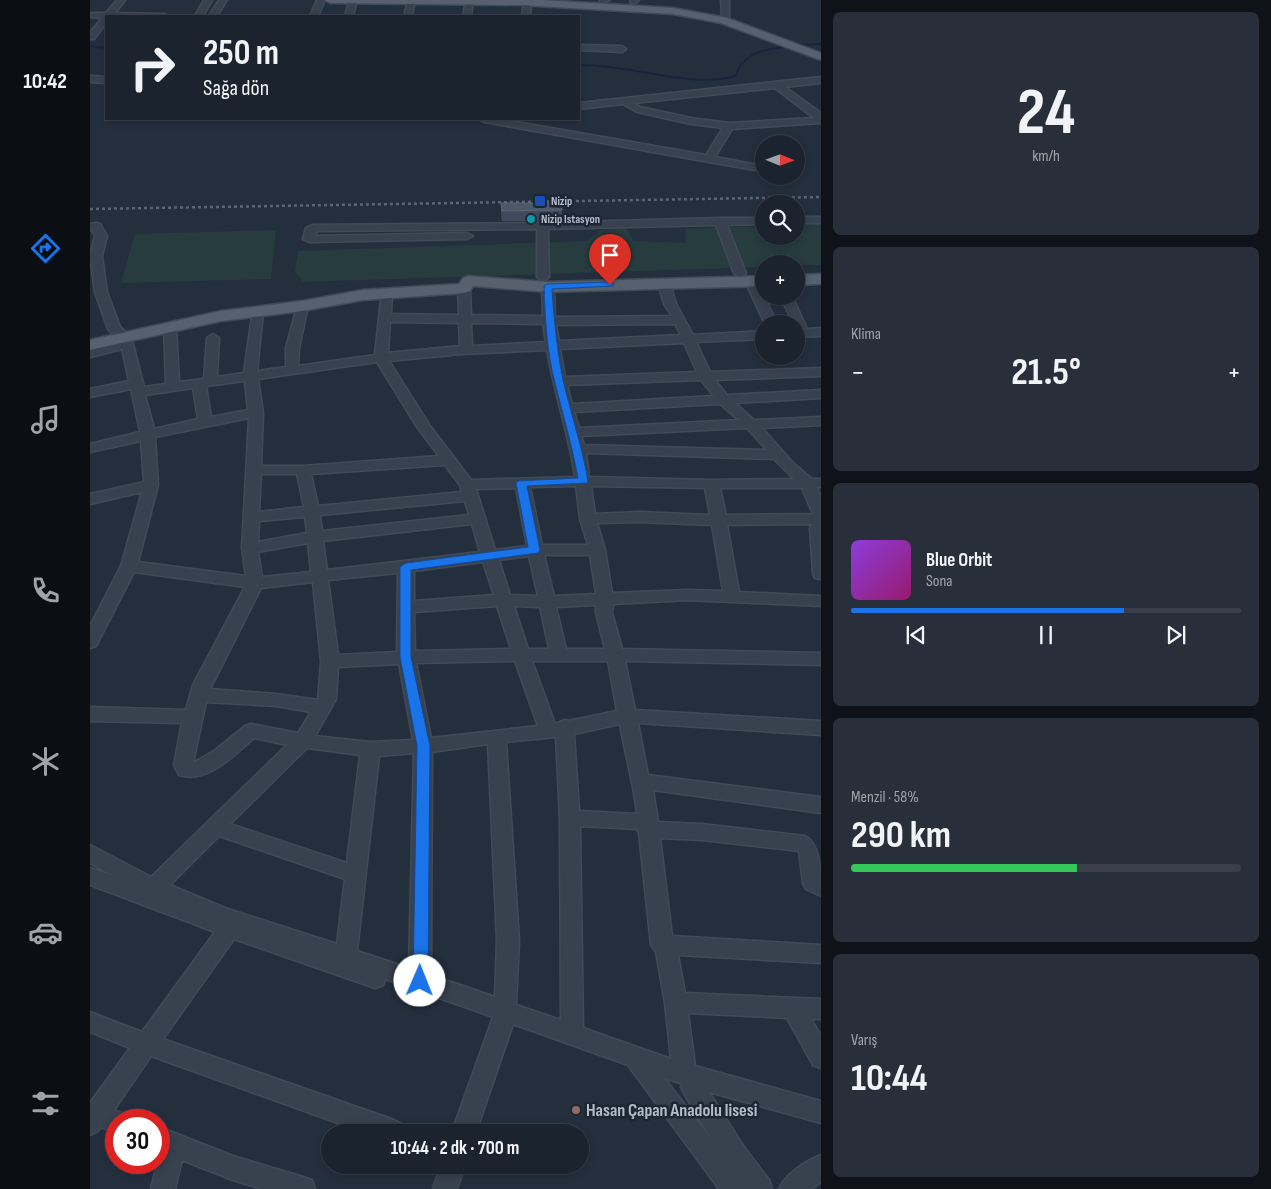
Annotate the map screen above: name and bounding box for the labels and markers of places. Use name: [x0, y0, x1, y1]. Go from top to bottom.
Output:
marker: Nizip: [533, 194, 547, 208]
place label: Nizip: [551, 194, 572, 209]
place label: Nizip Istasyon: [541, 212, 600, 227]
marker: Nizip Istasyon: [525, 213, 537, 225]
pin: [589, 234, 631, 285]
place label: Hasan Çapan Anadolu lisesi: [586, 1100, 757, 1121]
marker: Hasan Çapan Anadolu lisesi: [570, 1104, 582, 1116]

